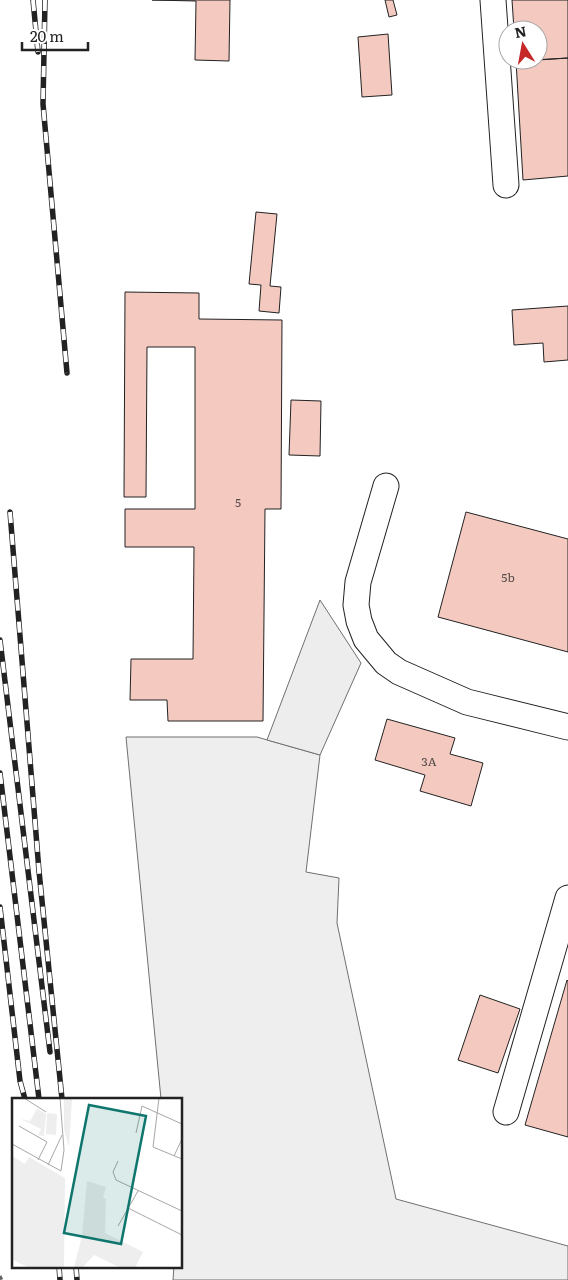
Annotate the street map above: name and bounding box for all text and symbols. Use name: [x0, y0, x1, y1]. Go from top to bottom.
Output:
scale bar: [22, 20, 89, 52]
north arrow: [498, 20, 548, 70]
text: N: [513, 20, 528, 42]
text: 20 m: [30, 24, 64, 47]
house number: 5: [235, 493, 241, 511]
house number: 5b: [501, 568, 515, 586]
house number: 3A: [421, 752, 437, 770]
inset map: [12, 1098, 182, 1268]

